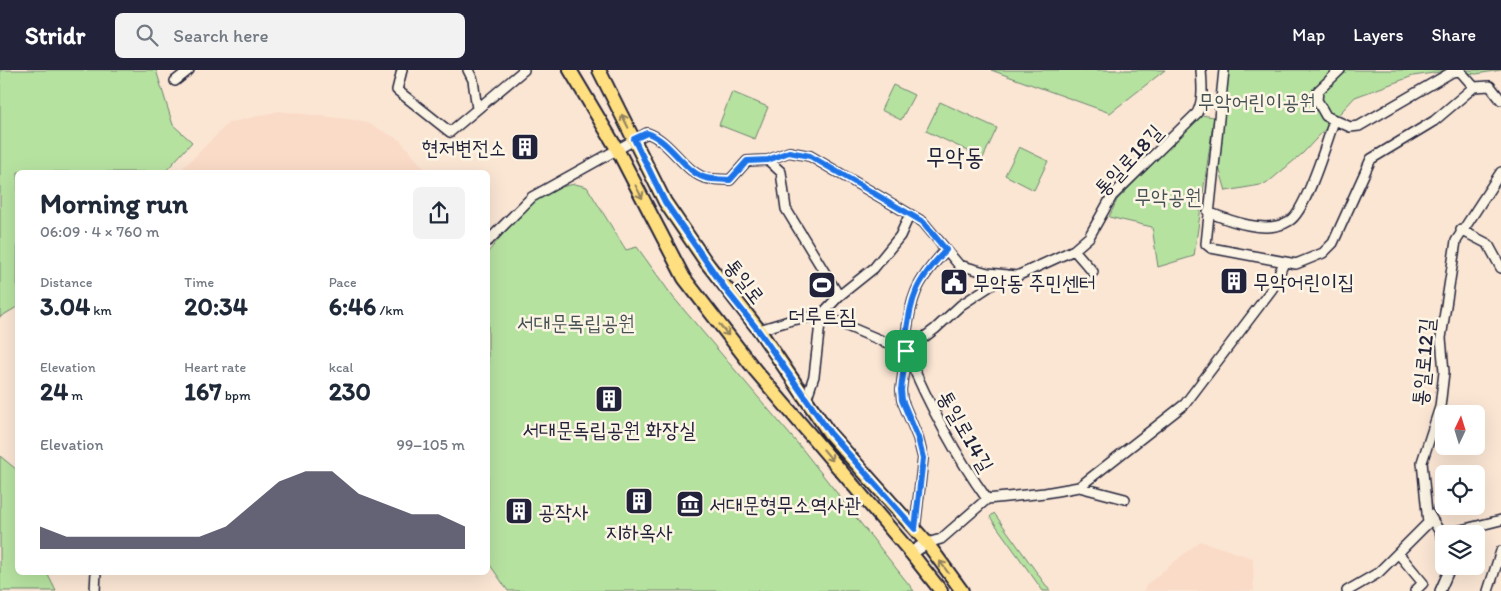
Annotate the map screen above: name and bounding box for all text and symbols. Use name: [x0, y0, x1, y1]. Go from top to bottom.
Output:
search box: [115, 13, 465, 58]
text: Stridr: [25, 21, 85, 50]
icon: search: [133, 21, 161, 49]
text: Search here: [173, 24, 269, 47]
text: Map: [1292, 24, 1325, 46]
text: Layers: [1353, 24, 1403, 46]
text: Share: [1431, 24, 1476, 46]
park label: 무악어린이공원: [1198, 89, 1316, 114]
one-way arrow: [620, 114, 629, 129]
street label: 통일로18길: [1089, 119, 1168, 201]
building icon: 현저변전소: [510, 132, 540, 162]
place label: 현저변전소: [422, 135, 506, 160]
district label: 무악동: [926, 142, 984, 171]
one-way arrow: [635, 184, 645, 199]
park label: 무악공원: [1134, 184, 1202, 209]
text: Morning run: [40, 186, 188, 220]
button: share: [413, 187, 465, 239]
text: 06:09 · 4 × 760 m: [40, 222, 159, 241]
street label: 통일로: [720, 253, 770, 309]
building icon: 무악어린이집: [1219, 266, 1249, 296]
public building icon: 무악동 주민센터: [939, 267, 969, 297]
place label: 무악어린이집: [1253, 269, 1354, 294]
sports icon: 더루트짐: [807, 270, 837, 300]
place label: 무악동 주민센터: [973, 270, 1096, 295]
text: Distance: [40, 274, 92, 291]
text: Time: [184, 274, 214, 291]
text: Pace: [329, 274, 357, 291]
text: 3.04: [40, 291, 90, 321]
text: 20:34: [184, 291, 248, 321]
text: 6:46: [329, 291, 376, 321]
text: km: [90, 302, 112, 319]
text: /km: [376, 302, 404, 319]
place label: 더루트짐: [788, 303, 856, 328]
park label: 서대문독립공원: [517, 310, 635, 335]
street label: 통일로12길: [1407, 317, 1439, 407]
one-way arrow: [719, 323, 730, 336]
pin: [885, 330, 927, 372]
icon: arrive: [892, 337, 920, 365]
text: Elevation: [40, 359, 96, 376]
text: Heart rate: [184, 359, 246, 376]
text: kcal: [329, 359, 354, 376]
text: 24: [40, 376, 68, 406]
text: 167: [184, 376, 222, 406]
text: 230: [329, 376, 371, 406]
building icon: 서대문독립공원 화장실: [594, 384, 624, 414]
street label: 통일로14길: [933, 386, 999, 476]
text: m: [68, 387, 83, 404]
text: bpm: [222, 387, 251, 404]
north arrow: [1435, 405, 1485, 455]
map controls: [1435, 405, 1485, 575]
place label: 서대문독립공원 화장실: [522, 417, 696, 442]
text: Elevation: [40, 435, 104, 454]
text: 99–105 m: [397, 435, 465, 454]
one-way arrow: [823, 448, 834, 461]
button: locate: [1435, 465, 1485, 515]
building icon: 지하옥사: [624, 486, 654, 516]
museum icon: 서대문형무소역사관: [675, 489, 705, 519]
place label: 서대문형무소역사관: [709, 492, 861, 517]
building icon: 공작사: [504, 496, 534, 526]
place label: 공작사: [538, 499, 589, 524]
place label: 지하옥사: [605, 519, 673, 544]
button: layers: [1435, 525, 1485, 575]
one-way arrow: [939, 561, 950, 574]

